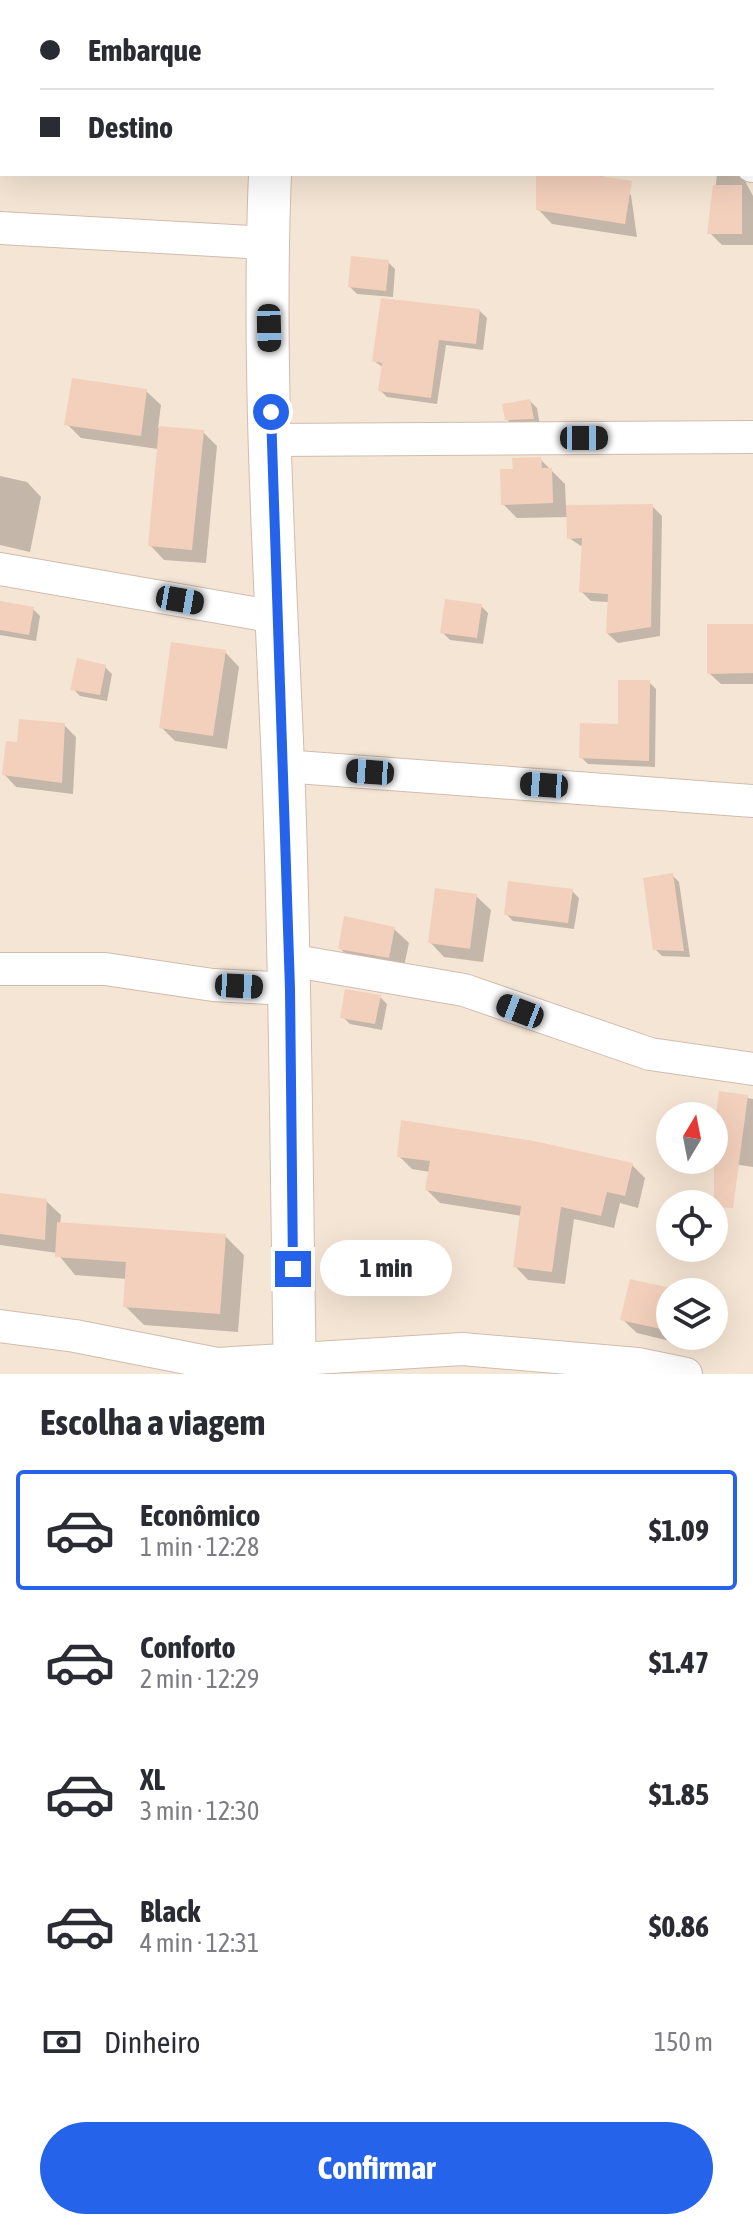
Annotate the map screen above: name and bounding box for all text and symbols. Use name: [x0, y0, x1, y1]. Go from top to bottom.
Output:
text: Embarque: [88, 33, 202, 67]
text: Destino: [88, 110, 173, 144]
car: [257, 304, 281, 352]
route start: [253, 394, 289, 430]
car: [560, 426, 608, 450]
car: [154, 584, 206, 616]
car: [345, 758, 395, 786]
car: [519, 771, 569, 799]
car: [214, 973, 264, 999]
car: [493, 991, 547, 1031]
north arrow: [656, 1102, 728, 1174]
map controls: [656, 1102, 728, 1350]
button: locate: [656, 1190, 728, 1262]
callout: 1 min: [321, 1241, 453, 1297]
route end: [275, 1251, 311, 1287]
text: 1 min: [359, 1253, 413, 1283]
button: layers: [656, 1278, 728, 1350]
text: Escolha a viagem: [40, 1401, 266, 1443]
icon: car: [44, 1494, 116, 1566]
text: Econômico: [140, 1498, 260, 1532]
text: $1.09: [649, 1513, 709, 1547]
text: 1 min · 12:28: [140, 1532, 259, 1562]
icon: car: [44, 1626, 116, 1698]
text: Conforto: [140, 1630, 236, 1664]
text: $1.47: [649, 1645, 709, 1679]
text: 2 min · 12:29: [140, 1664, 259, 1694]
icon: car: [44, 1758, 116, 1830]
text: XL: [140, 1762, 165, 1796]
text: $1.85: [649, 1777, 709, 1811]
text: 3 min · 12:30: [140, 1796, 259, 1826]
icon: car: [44, 1890, 116, 1962]
text: Black: [140, 1894, 200, 1928]
text: $0.86: [649, 1909, 709, 1943]
text: 4 min · 12:31: [140, 1928, 259, 1958]
icon: cash: [40, 2020, 84, 2064]
text: Dinheiro: [104, 2025, 200, 2059]
text: 150 m: [654, 2027, 713, 2057]
button: Confirmar: [40, 2122, 713, 2214]

